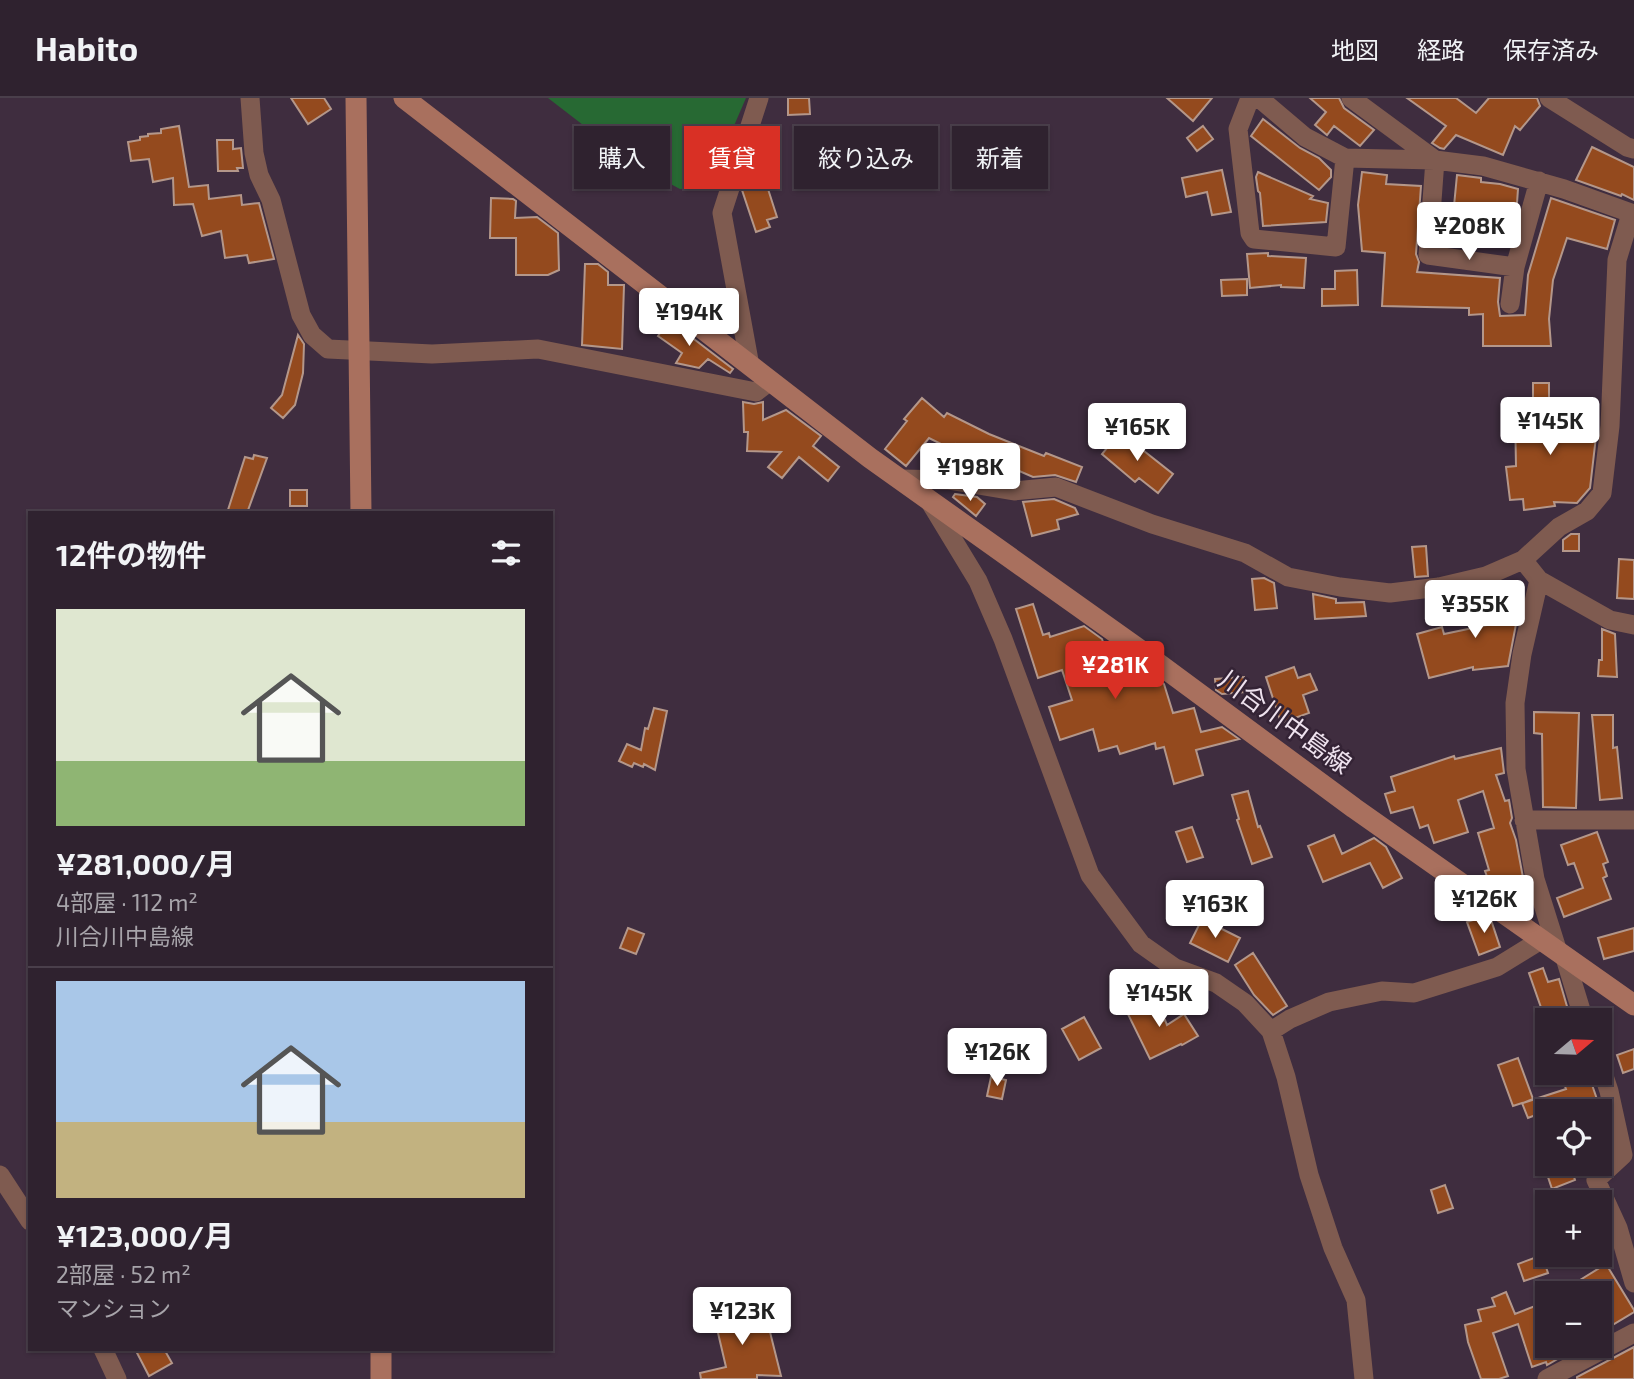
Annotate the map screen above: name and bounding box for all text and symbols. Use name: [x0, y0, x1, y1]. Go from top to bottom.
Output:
text: Habito: [35, 28, 138, 68]
text: 地図: [1331, 35, 1379, 64]
text: 経路: [1417, 35, 1465, 64]
text: 保存済み: [1503, 35, 1599, 64]
chip: 購入: [574, 126, 670, 189]
chip: 賃貸: [684, 126, 780, 189]
chip: 絞り込み: [794, 126, 938, 189]
chip: 新着: [952, 126, 1048, 189]
pin: ¥208K: [1420, 202, 1518, 262]
text: ¥208K: [1433, 211, 1505, 239]
pin: ¥194K: [640, 288, 738, 348]
text: ¥194K: [655, 297, 723, 325]
pin: ¥145K: [1501, 398, 1599, 457]
pin: ¥165K: [1088, 404, 1186, 463]
text: ¥145K: [1516, 406, 1584, 434]
text: ¥165K: [1104, 412, 1170, 440]
pin: ¥198K: [921, 444, 1019, 503]
text: ¥198K: [936, 452, 1004, 480]
icon: filters: [487, 534, 525, 572]
text: 12件の物件: [56, 536, 206, 572]
pin: ¥355K: [1426, 580, 1524, 640]
text: ¥355K: [1441, 589, 1509, 617]
pin: ¥281K: [1066, 642, 1164, 701]
text: ¥281K: [1081, 650, 1149, 678]
icon: home: [228, 655, 354, 781]
street label: 川合川中島線: [1214, 662, 1358, 779]
text: ¥281,000/月: [56, 845, 236, 881]
pin: ¥126K: [1435, 876, 1533, 935]
pin: ¥163K: [1166, 880, 1264, 940]
text: ¥126K: [1451, 884, 1517, 912]
text: 4部屋 · 112 m²: [56, 888, 198, 916]
text: ¥163K: [1182, 889, 1248, 917]
text: 川合川中島線: [56, 922, 194, 950]
pin: ¥145K: [1110, 970, 1208, 1029]
text: ¥145K: [1125, 978, 1193, 1006]
north arrow: [1535, 1008, 1612, 1085]
map controls: [1535, 1008, 1612, 1358]
icon: home: [228, 1027, 354, 1153]
pin: ¥126K: [948, 1028, 1046, 1088]
text: ¥126K: [964, 1037, 1030, 1065]
button: locate: [1535, 1099, 1612, 1176]
button: +: [1535, 1190, 1612, 1267]
text: ¥123,000/月: [56, 1217, 234, 1253]
text: 2部屋 · 52 m²: [56, 1260, 191, 1288]
button: −: [1535, 1281, 1612, 1358]
pin: ¥123K: [693, 1288, 791, 1347]
text: マンション: [56, 1294, 171, 1322]
text: ¥123K: [709, 1296, 775, 1324]

